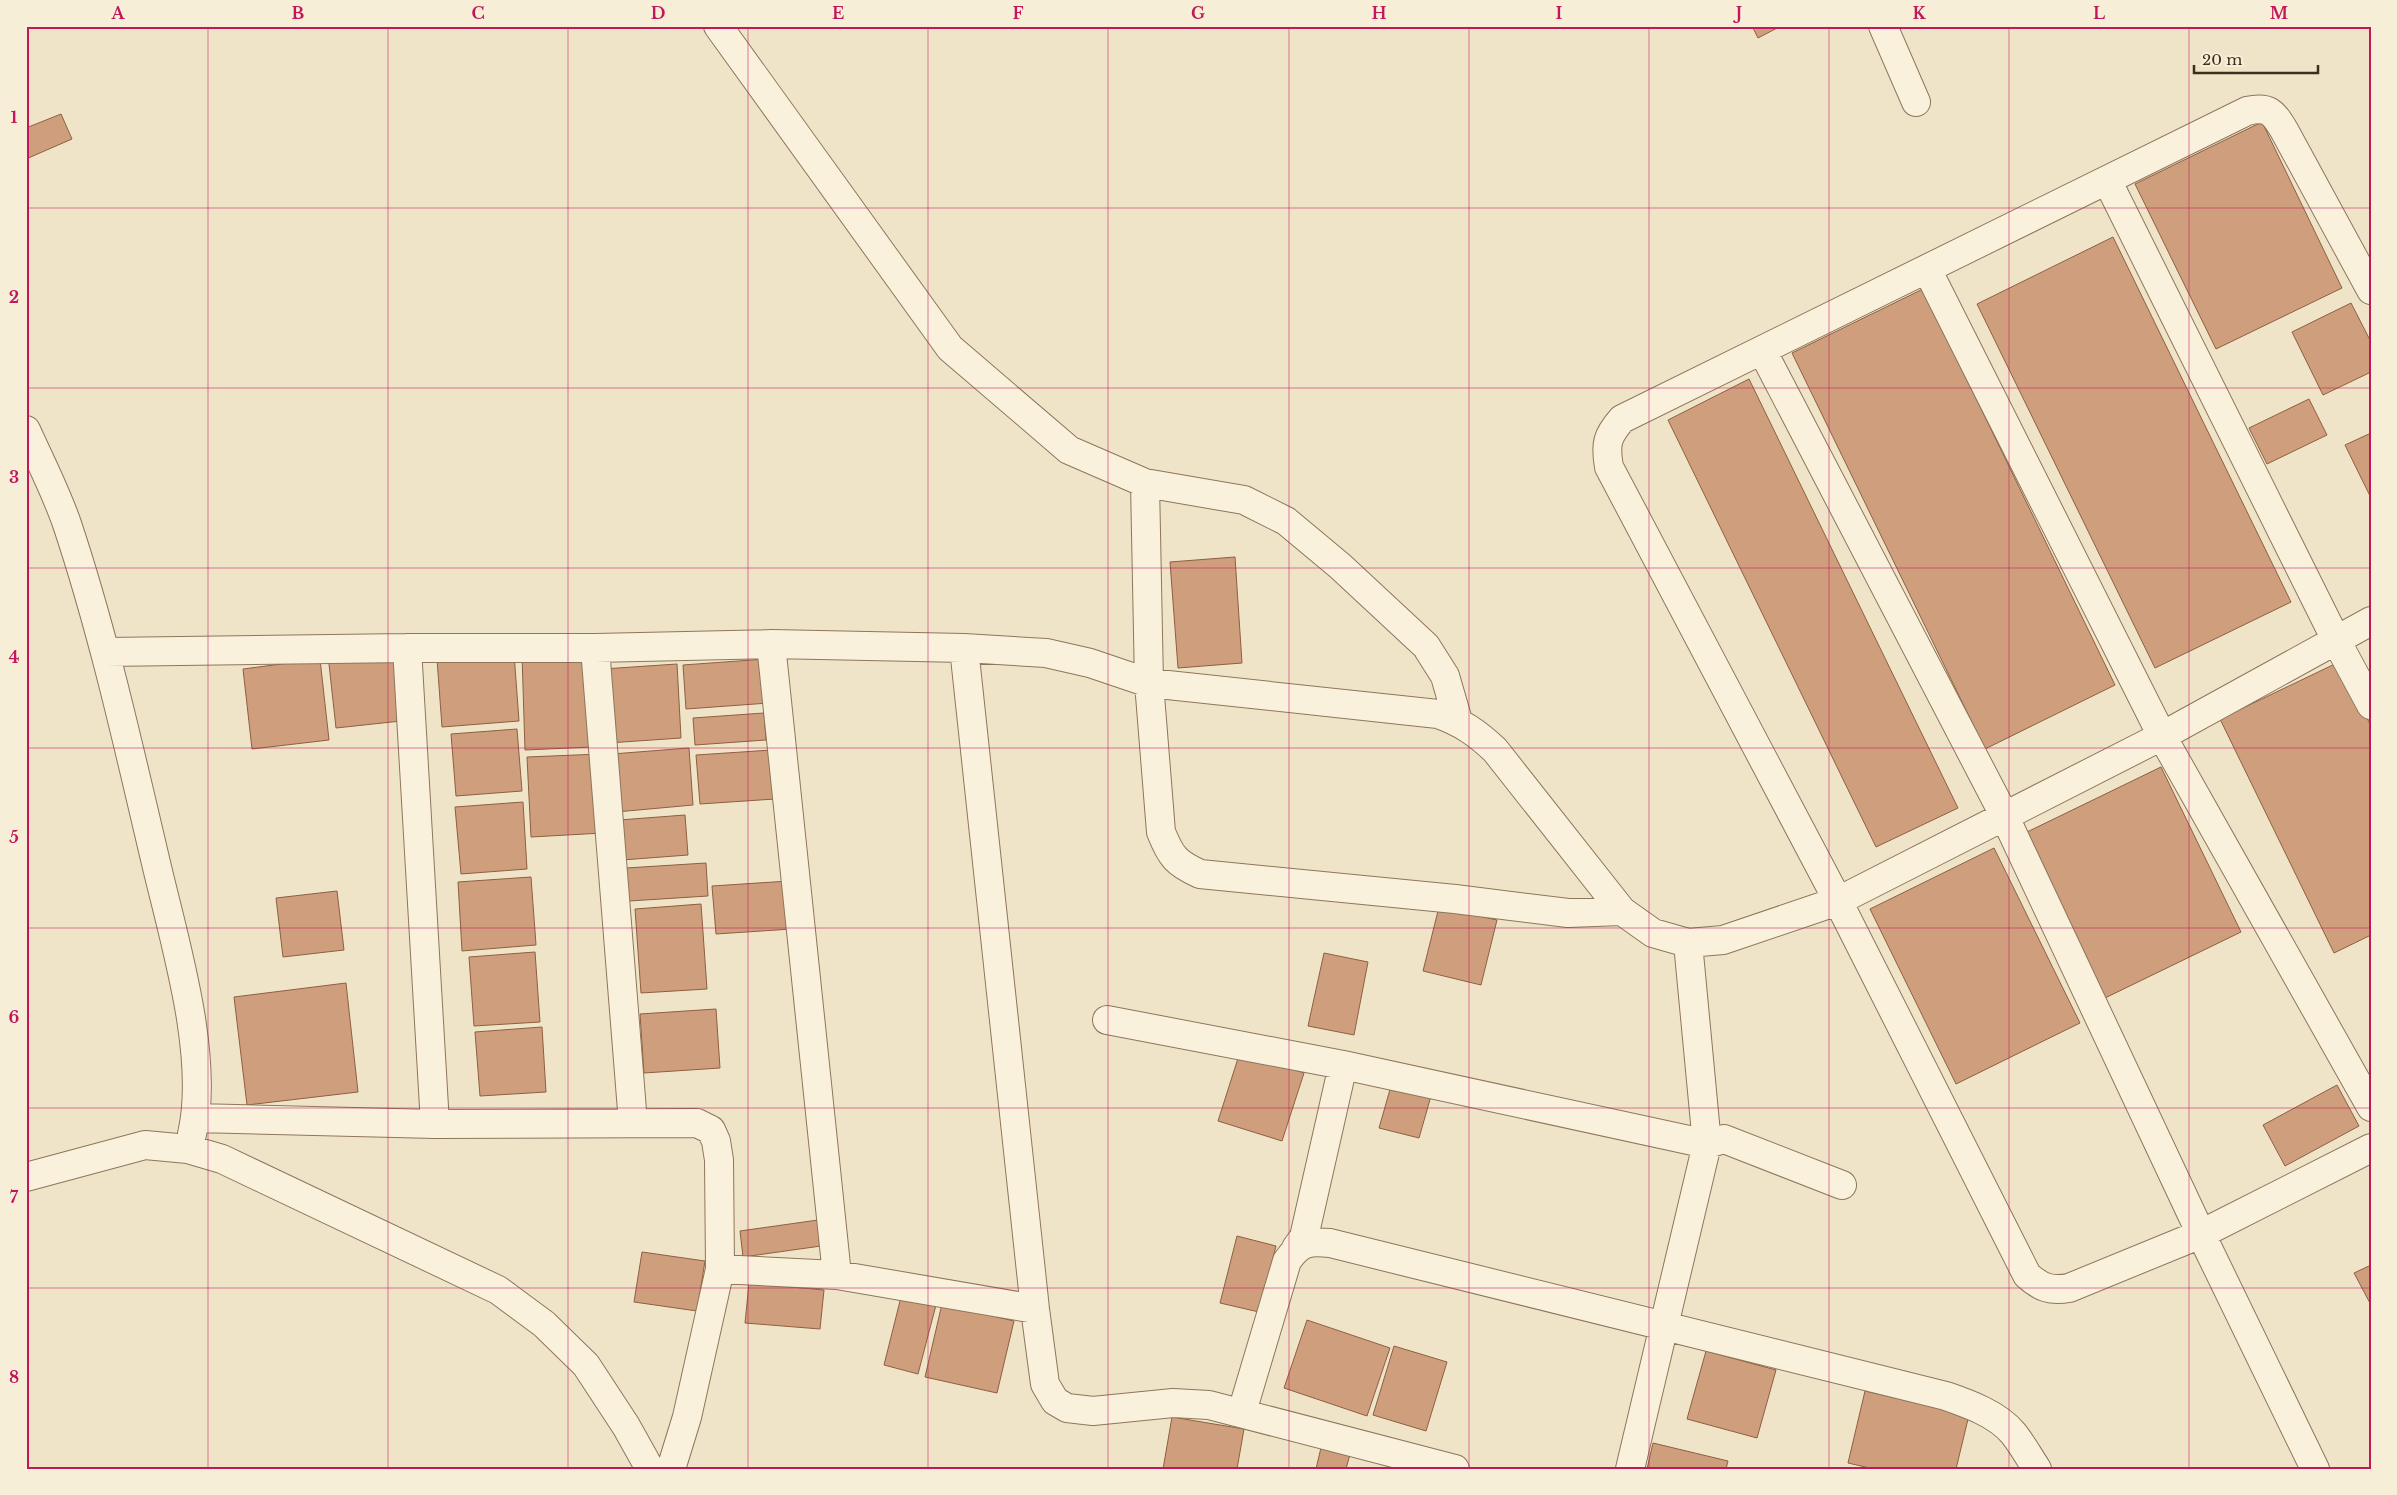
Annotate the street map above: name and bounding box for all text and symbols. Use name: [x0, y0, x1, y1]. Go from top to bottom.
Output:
text: A: [111, 3, 126, 23]
text: B: [292, 3, 305, 23]
text: C: [471, 3, 485, 23]
text: D: [651, 3, 665, 23]
text: E: [832, 3, 844, 23]
text: F: [1012, 3, 1024, 23]
text: G: [1191, 3, 1205, 23]
text: H: [1371, 3, 1387, 23]
text: I: [1556, 3, 1563, 23]
text: J: [1733, 3, 1742, 23]
text: K: [1912, 3, 1926, 23]
text: L: [2093, 3, 2105, 23]
text: M: [2270, 3, 2288, 23]
scale bar: [2194, 42, 2318, 74]
text: 20 m: [2202, 50, 2242, 69]
text: 1: [11, 107, 18, 127]
text: 2: [9, 287, 19, 307]
text: 3: [9, 467, 19, 487]
text: 4: [9, 647, 19, 667]
text: 5: [9, 827, 19, 847]
text: 6: [9, 1007, 20, 1027]
text: 7: [10, 1187, 19, 1207]
text: 8: [9, 1367, 19, 1387]

